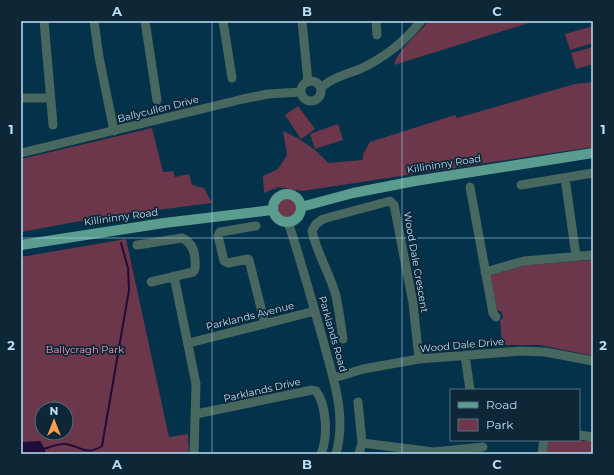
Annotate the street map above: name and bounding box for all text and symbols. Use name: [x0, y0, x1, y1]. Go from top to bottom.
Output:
text: A: [111, 3, 123, 19]
text: B: [302, 3, 312, 19]
text: C: [492, 3, 502, 19]
street label: Ballycullen Drive: [116, 93, 200, 125]
text: 1: [8, 121, 14, 137]
text: 1: [600, 121, 606, 137]
street label: Killininny Road: [406, 152, 482, 176]
street label: Killininny Road: [83, 205, 159, 229]
street label: Wood Dale Crescent: [401, 210, 431, 314]
street label: Parklands Road: [316, 294, 350, 374]
street label: Parklands Avenue: [205, 299, 295, 333]
street label: Wood Dale Drive: [419, 335, 505, 355]
text: 2: [7, 337, 15, 353]
text: 2: [599, 337, 607, 353]
park label: Ballycragh Park: [46, 343, 124, 356]
street label: Parklands Drive: [222, 375, 302, 405]
legend: [450, 389, 580, 441]
text: Road: [486, 397, 517, 412]
north arrow: [34, 401, 74, 441]
text: N: [50, 404, 58, 418]
text: Park: [486, 417, 514, 432]
text: A: [111, 456, 123, 472]
text: B: [302, 456, 312, 472]
text: C: [492, 456, 502, 472]

